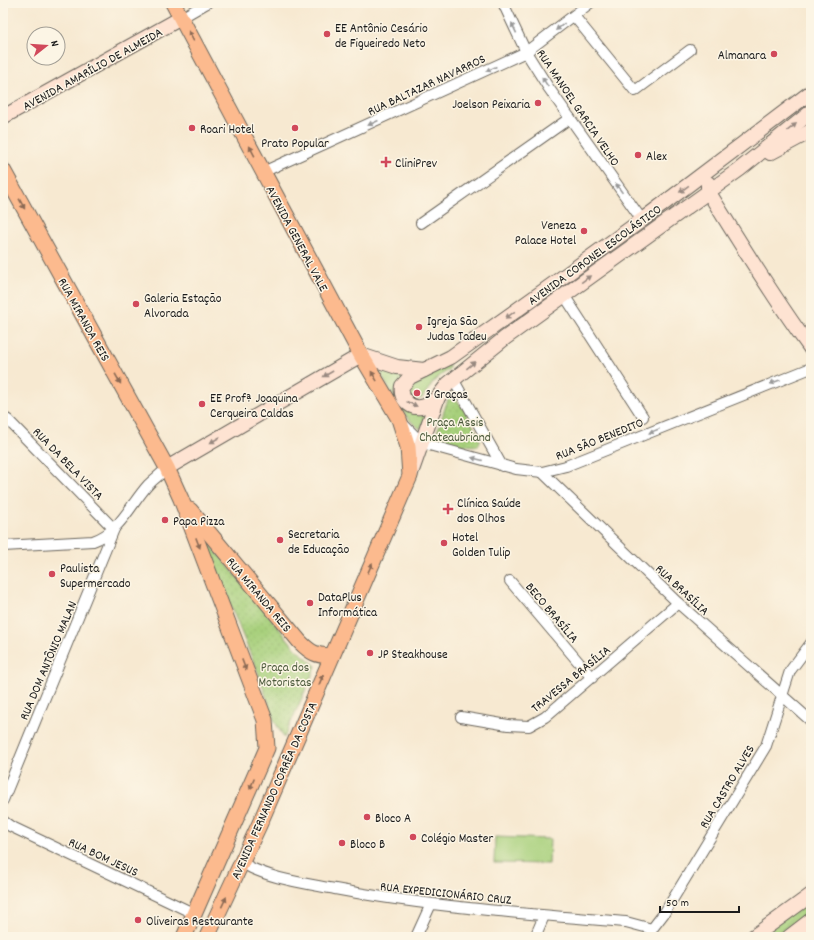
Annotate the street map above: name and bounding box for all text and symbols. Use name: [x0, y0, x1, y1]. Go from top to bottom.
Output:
place label: EE Antônio Cesário de Figueiredo Neto: [335, 20, 428, 54]
one-way arrow: [511, 22, 517, 33]
street label: AVENIDA AMARÍLIO DE ALMEIDA: [19, 23, 165, 113]
one-way arrow: [554, 23, 565, 32]
north arrow: [26, 26, 66, 66]
marker: EE Antônio Cesário de Figueiredo Neto: [322, 29, 332, 39]
one-way arrow: [187, 30, 194, 42]
street label: RUA MANOEL GARCIA VELHO: [531, 46, 623, 171]
place label: Almanara: [718, 47, 767, 66]
marker: Almanara: [769, 49, 779, 59]
street label: RUA BALTAZAR NAVARROS: [365, 50, 490, 122]
one-way arrow: [485, 66, 496, 72]
one-way arrow: [541, 77, 549, 87]
place label: Joelson Peixaria: [452, 96, 531, 115]
marker: Joelson Peixaria: [533, 98, 543, 108]
one-way arrow: [367, 120, 378, 126]
place label: Roari Hotel: [200, 121, 254, 140]
marker: Roari Hotel: [187, 123, 197, 133]
marker: Prato Popular: [290, 123, 300, 133]
one-way arrow: [787, 123, 797, 132]
place label: Prato Popular: [261, 135, 329, 154]
one-way arrow: [248, 145, 255, 157]
place label: Alex: [646, 148, 667, 167]
marker: Alex: [633, 150, 643, 160]
place label: CliniPrev: [395, 155, 438, 174]
marker: CliniPrev: [380, 156, 392, 168]
street label: AVENIDA GENERAL VALE: [260, 183, 332, 296]
one-way arrow: [615, 183, 623, 194]
one-way arrow: [678, 185, 689, 193]
one-way arrow: [18, 198, 25, 210]
street label: AVENIDA CORONEL ESCOLÁSTICO: [525, 201, 666, 311]
place label: Veneza Palace Hotel: [515, 217, 577, 251]
marker: Veneza Palace Hotel: [579, 226, 589, 236]
street label: RUA MIRANDA REIS: [52, 275, 114, 366]
one-way arrow: [581, 275, 592, 283]
place label: Galeria Estação Alvorada: [144, 290, 222, 324]
marker: Galeria Estação Alvorada: [131, 299, 141, 309]
one-way arrow: [505, 311, 516, 319]
place label: Igreja São Judas Tadeu: [427, 313, 487, 347]
marker: Igreja São Judas Tadeu: [414, 322, 424, 332]
one-way arrow: [465, 361, 476, 369]
one-way arrow: [370, 370, 377, 382]
one-way arrow: [322, 371, 334, 378]
one-way arrow: [115, 373, 122, 385]
one-way arrow: [768, 380, 780, 386]
place label: 3 Graças: [425, 386, 468, 405]
marker: 3 Graças: [412, 388, 422, 398]
place label: EE Profª Joaquina Cerqueira Caldas: [210, 390, 299, 424]
marker: EE Profª Joaquina Cerqueira Caldas: [197, 399, 207, 409]
one-way arrow: [406, 401, 418, 407]
park label: Praça Assis Chateaubriand: [419, 414, 491, 448]
street label: RUA SÃO BENEDITO: [553, 414, 647, 467]
street label: RUA DA BELA VISTA: [27, 424, 107, 506]
one-way arrow: [647, 428, 659, 434]
one-way arrow: [209, 437, 221, 444]
one-way arrow: [471, 456, 483, 462]
place label: Clínica Saúde dos Olhos: [457, 495, 521, 529]
marker: Clínica Saúde dos Olhos: [442, 503, 454, 515]
place label: Papa Pizza: [173, 513, 225, 532]
marker: Papa Pizza: [160, 515, 170, 525]
place label: Secretaria de Educação: [288, 526, 349, 560]
place label: Hotel Golden Tulip: [452, 529, 511, 563]
marker: Secretaria de Educação: [275, 535, 285, 545]
one-way arrow: [196, 538, 202, 550]
marker: Hotel Golden Tulip: [439, 538, 449, 548]
street label: RUA MIRANDA REIS: [221, 554, 295, 638]
place label: Paulista Supermercado: [60, 560, 131, 594]
street label: RUA BRASÍLIA: [650, 561, 713, 621]
one-way arrow: [367, 562, 373, 574]
marker: Paulista Supermercado: [47, 569, 57, 579]
street label: BECO BRASÍLIA: [520, 579, 582, 648]
place label: DataPlus Informática: [318, 589, 378, 623]
street label: RUA DOM ANTÔNIO MALAN: [16, 598, 83, 723]
marker: DataPlus Informática: [305, 598, 315, 608]
street label: TRAVESSA BRASÍLIA: [528, 642, 616, 718]
place label: JP Steakhouse: [378, 646, 448, 665]
marker: JP Steakhouse: [365, 648, 375, 658]
one-way arrow: [242, 659, 248, 671]
park label: Praça dos Motoristas: [258, 659, 312, 693]
one-way arrow: [319, 674, 325, 686]
street label: AVENIDA FERNANDO CORRÊA DA COSTA: [227, 699, 323, 883]
street label: RUA CASTRO ALVES: [696, 742, 761, 833]
one-way arrow: [249, 778, 255, 790]
place label: Bloco A: [375, 810, 411, 829]
marker: Bloco A: [362, 812, 372, 822]
place label: Colégio Master: [421, 830, 493, 849]
marker: Colégio Master: [408, 832, 418, 842]
street label: RUA BOM JESUS: [65, 834, 141, 883]
place label: Bloco B: [350, 836, 385, 855]
marker: Bloco B: [337, 838, 347, 848]
street label: RUA EXPEDICIONÁRIO CRUZ: [379, 878, 513, 911]
scale bar: [660, 888, 739, 914]
text: 50 m: [666, 895, 689, 912]
one-way arrow: [221, 896, 227, 907]
place label: Oliveiras Restaurante: [146, 913, 254, 932]
marker: Oliveiras Restaurante: [133, 915, 143, 925]

